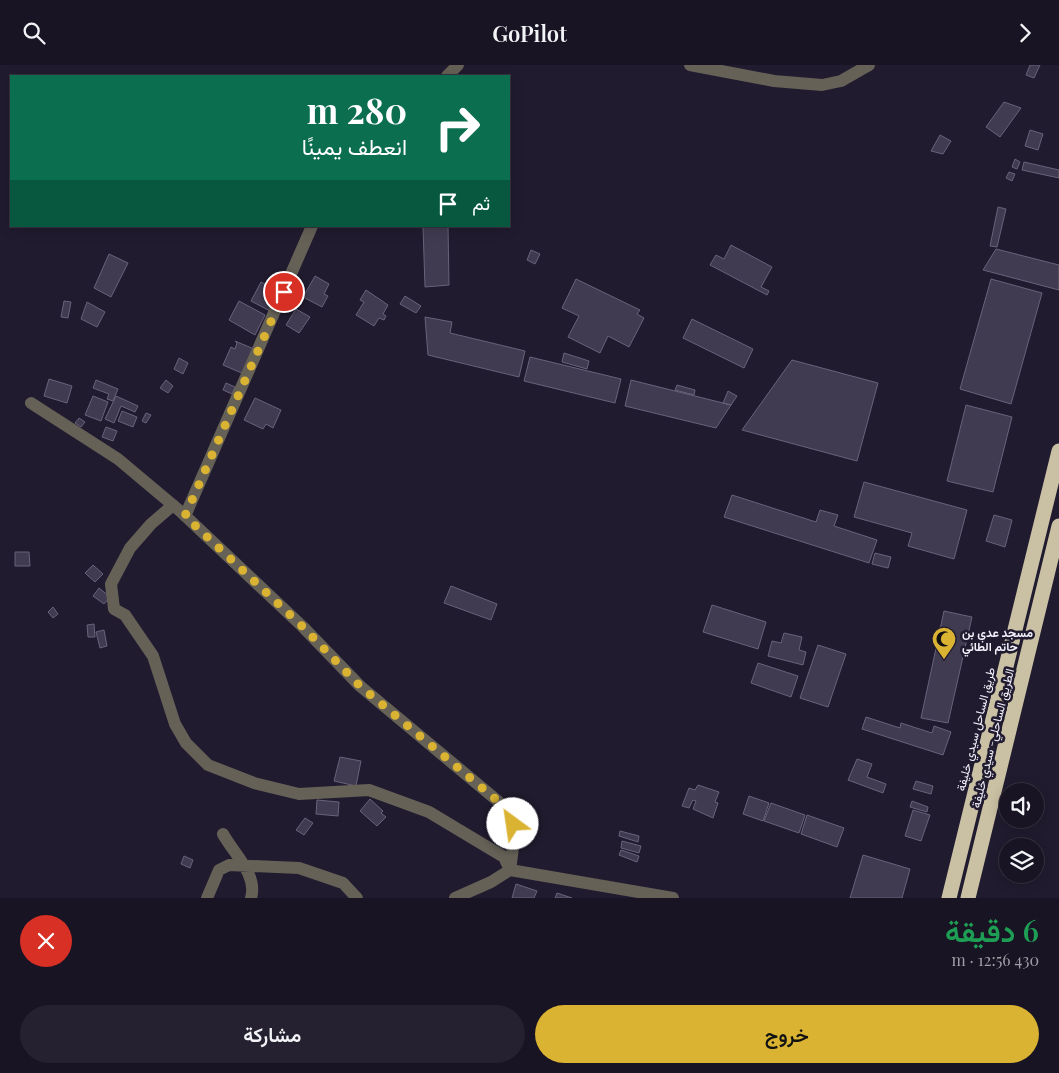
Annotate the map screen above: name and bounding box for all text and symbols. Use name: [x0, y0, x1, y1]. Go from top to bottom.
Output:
text: GoPilot: [492, 18, 567, 48]
icon: search: [20, 19, 48, 47]
icon: forward: [1011, 19, 1039, 47]
text: 280 m: [307, 86, 407, 133]
icon: right: [425, 95, 490, 160]
text: انعطف يمينًا: [302, 131, 407, 161]
text: ثم: [472, 189, 490, 215]
icon: arrive: [434, 190, 462, 218]
pin: [263, 271, 305, 313]
icon: arrive: [270, 278, 298, 306]
place label: مسجد عدي بن حاتم الطائي: [962, 624, 1033, 657]
mosque icon: مسجد عدي بن حاتم الطائي: [931, 626, 957, 660]
street label: طريق الساحل سيدي خليفة: [952, 665, 1001, 793]
street label: الطريق الساحلي- سيدي خليفة: [967, 667, 1020, 810]
map controls: [999, 783, 1044, 883]
button: sound: [999, 783, 1044, 828]
position arrow: [486, 797, 538, 849]
button: layers: [999, 838, 1044, 883]
text: 6 دقيقة: [945, 910, 1039, 950]
button: close: [20, 915, 72, 967]
text: 430 m · 12:56: [951, 949, 1039, 970]
button: مشاركة: [20, 1005, 525, 1063]
button: خروج: [535, 1005, 1039, 1063]

